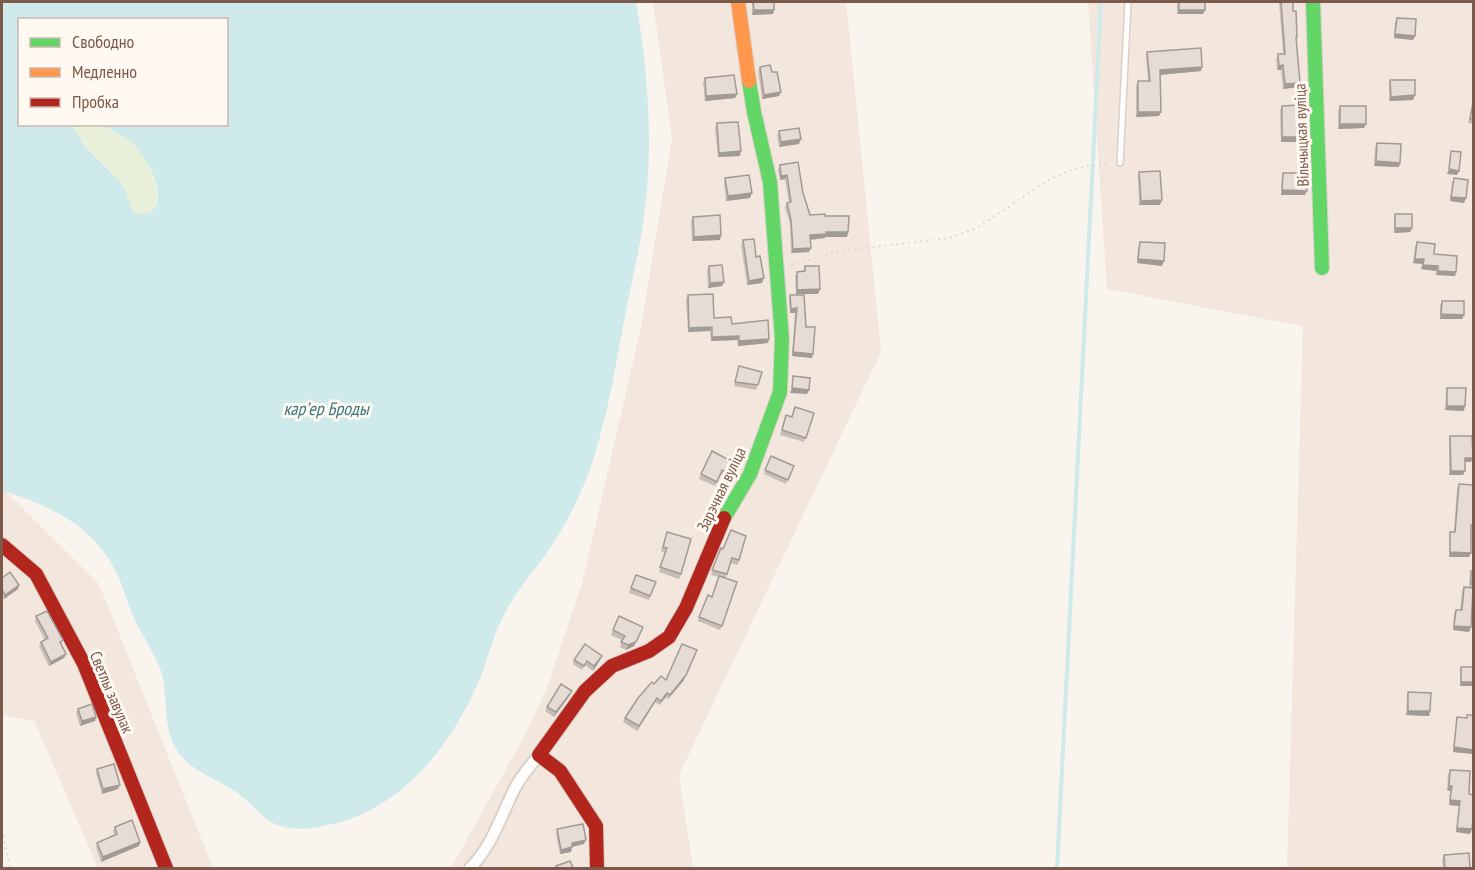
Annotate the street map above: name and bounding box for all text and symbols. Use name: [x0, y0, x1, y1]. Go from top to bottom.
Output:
legend: [18, 18, 228, 126]
text: Свободно: [72, 30, 135, 53]
text: Медленно: [72, 60, 137, 83]
street label: Вільчыцкая вуліца: [1289, 83, 1313, 187]
text: Пробка: [72, 90, 119, 113]
water label: карʼер Броды: [283, 397, 370, 420]
street label: Зарэчная вуліца: [692, 444, 750, 534]
street label: Светлы завулак: [86, 648, 139, 737]

